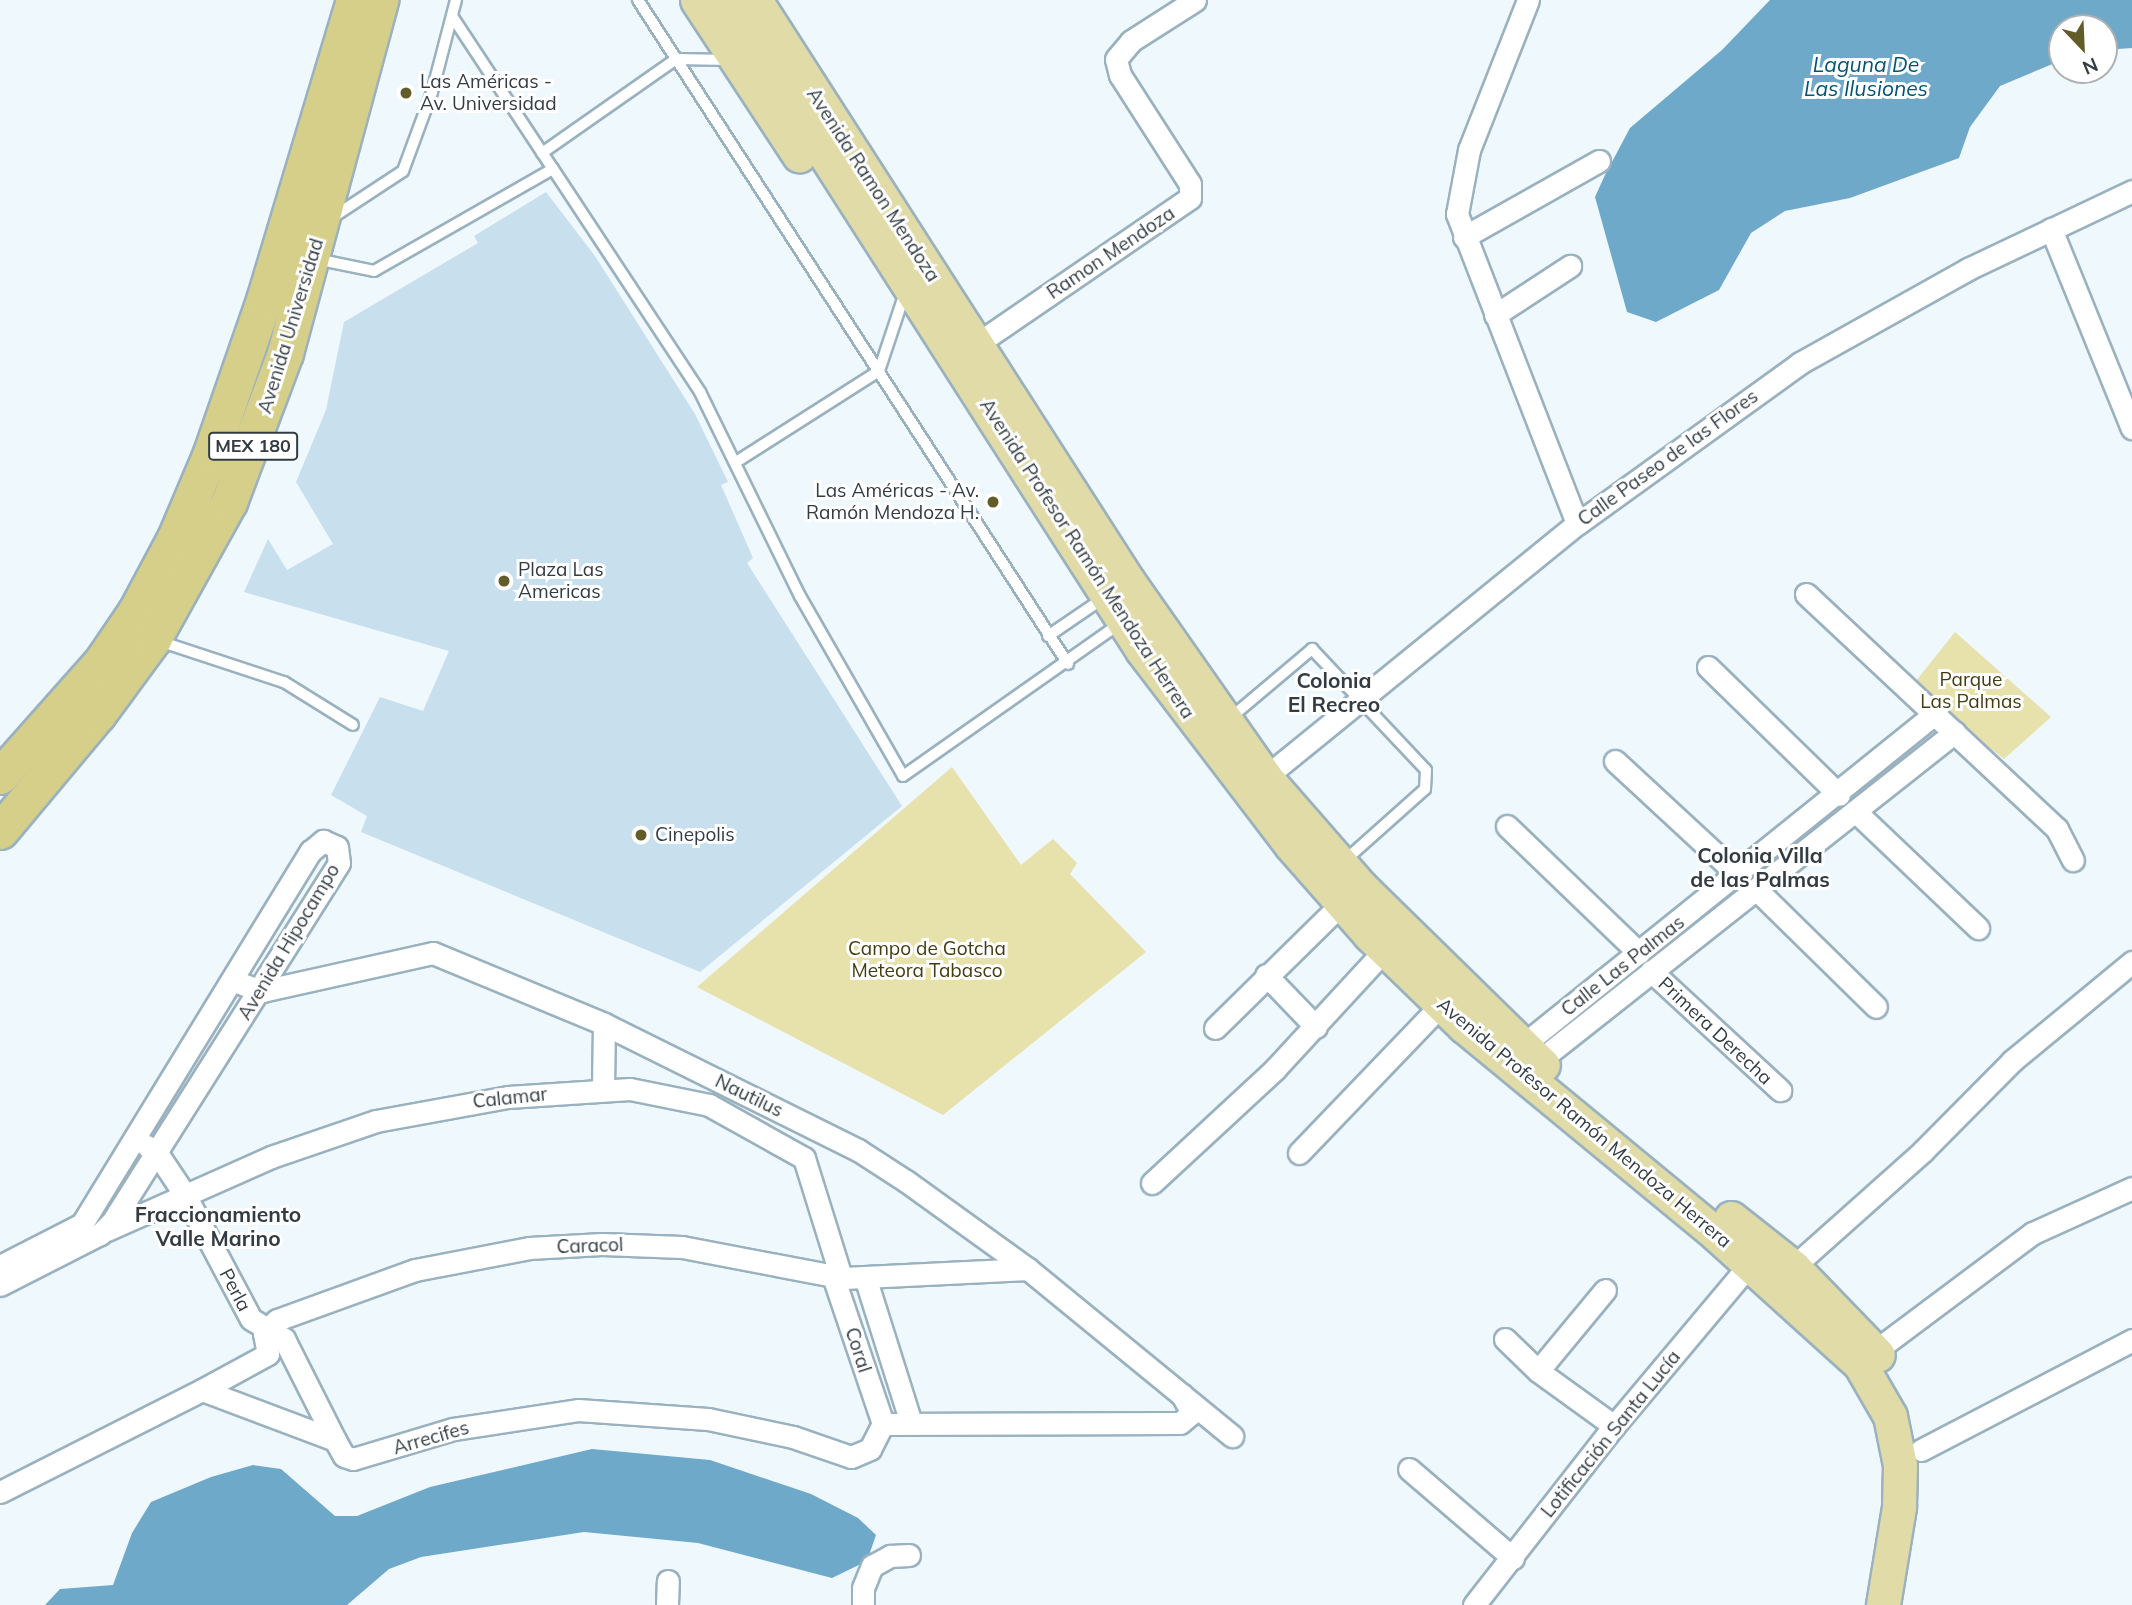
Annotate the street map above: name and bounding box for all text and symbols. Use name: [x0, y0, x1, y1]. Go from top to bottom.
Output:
north arrow: [2048, 14, 2118, 84]
water label: Laguna De Las Ilusiones: [1804, 51, 1928, 101]
text: N: [2079, 53, 2102, 80]
place label: Las Américas - Av. Universidad: [420, 71, 557, 115]
street label: Avenida Ramon Mendoza: [802, 84, 944, 286]
marker: Las Américas - Av. Universidad: [398, 85, 414, 101]
street label: Ramon Mendoza: [1043, 202, 1179, 304]
street label: Avenida Universidad: [254, 236, 328, 416]
street label: Calle Paseo de las Flores: [1574, 385, 1762, 531]
street label: Avenida Profesor Ramón Mendoza Herrera: [975, 395, 1199, 723]
road number: MEX 180: [208, 432, 298, 461]
place label: Las Américas - Av. Ramón Mendoza H.: [806, 480, 979, 524]
marker: Las Américas - Av. Ramón Mendoza H.: [985, 494, 1001, 510]
place label: Plaza Las Americas: [518, 559, 604, 603]
marker: Plaza Las Americas: [496, 573, 512, 589]
district label: Colonia El Recreo: [1288, 667, 1380, 717]
park label: Parque Las Palmas: [1920, 669, 2022, 713]
place label: Cinepolis: [655, 824, 735, 846]
marker: Cinepolis: [633, 827, 649, 843]
district label: Colonia Villa de las Palmas: [1690, 842, 1830, 892]
street label: Avenida Hipocampo: [233, 860, 345, 1024]
street label: Calle Las Palmas: [1557, 911, 1689, 1021]
park label: Campo de Gotcha Meteora Tabasco: [848, 938, 1006, 982]
street label: Primera Derecha: [1653, 972, 1777, 1090]
street label: Avenida Profesor Ramón Mendoza Herrera: [1432, 993, 1736, 1253]
street label: Nautilus: [711, 1070, 787, 1122]
street label: Calamar: [472, 1083, 548, 1113]
district label: Fraccionamiento Valle Marino: [135, 1201, 301, 1251]
street label: Caracol: [556, 1233, 624, 1259]
street label: Perla: [214, 1265, 256, 1315]
street label: Coral: [840, 1325, 876, 1375]
street label: Lotificación Santa Lucía: [1537, 1346, 1685, 1522]
street label: Arrecifes: [390, 1416, 472, 1460]

